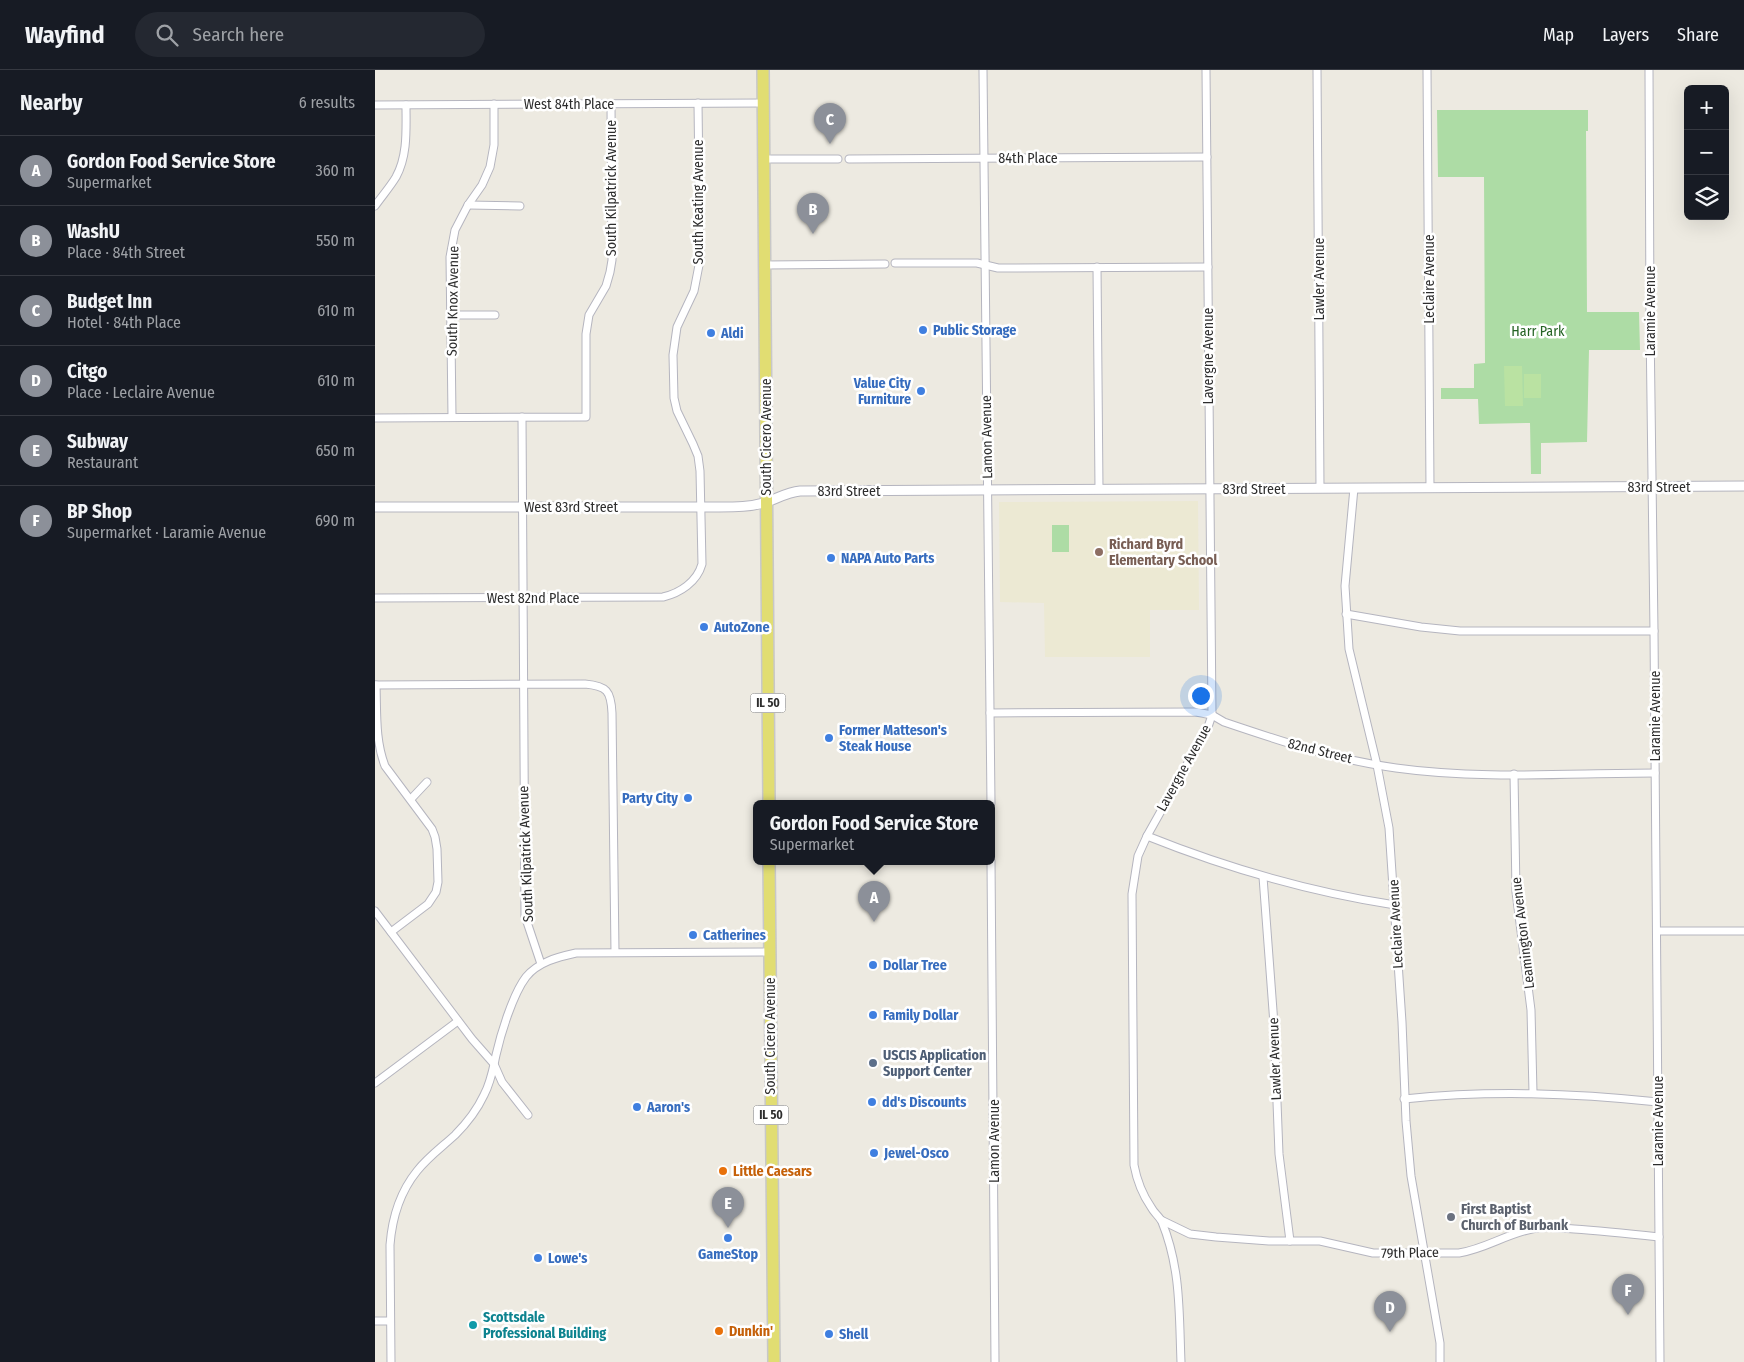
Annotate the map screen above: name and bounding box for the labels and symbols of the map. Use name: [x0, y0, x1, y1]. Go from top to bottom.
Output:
street label: West 84th Place: [524, 96, 614, 113]
pin: C: [814, 103, 846, 144]
street label: South Kilpatrick Avenue: [603, 120, 620, 256]
street label: South Keating Avenue: [690, 139, 707, 265]
street label: 84th Place: [998, 150, 1058, 167]
pin: B: [797, 193, 829, 234]
street label: Leclaire Avenue: [1421, 234, 1438, 324]
street label: Lawler Avenue: [1311, 237, 1328, 320]
street label: South Knox Avenue: [444, 246, 462, 356]
street label: Laramie Avenue: [1642, 266, 1659, 356]
street label: Lavergne Avenue: [1200, 308, 1217, 404]
place label: Public Storage: [933, 322, 1016, 339]
park label: Harr Park: [1511, 323, 1565, 340]
marker: Public Storage: [917, 324, 929, 336]
place label: Aldi: [720, 325, 744, 342]
marker: Aldi: [705, 327, 717, 339]
place label: Value City Furniture: [853, 375, 911, 408]
street label: South Cicero Avenue: [758, 378, 775, 496]
marker: Value City Furniture: [915, 385, 927, 397]
street label: Lamon Avenue: [978, 395, 996, 479]
street label: 83rd Street: [1627, 479, 1691, 496]
street label: 83rd Street: [1222, 481, 1286, 498]
street label: 83rd Street: [817, 483, 881, 500]
street label: West 83rd Street: [524, 499, 618, 516]
place label: Richard Byrd Elementary School: [1109, 536, 1218, 569]
marker: Richard Byrd Elementary School: [1093, 546, 1105, 558]
place label: NAPA Auto Parts: [841, 550, 934, 567]
marker: NAPA Auto Parts: [825, 552, 837, 564]
street label: West 82nd Place: [487, 590, 579, 607]
place label: AutoZone: [713, 619, 770, 636]
marker: AutoZone: [698, 621, 710, 633]
street label: Laramie Avenue: [1647, 671, 1664, 761]
your location: [1188, 683, 1214, 709]
road number: IL 50: [751, 694, 785, 712]
street label: Lavergne Avenue: [1153, 721, 1215, 814]
place label: Former Matteson's Steak House: [839, 722, 947, 755]
marker: Former Matteson's Steak House: [823, 732, 835, 744]
street label: 82nd Street: [1286, 735, 1354, 767]
street label: South Kilpatrick Avenue: [515, 785, 537, 923]
place label: Party City: [622, 790, 678, 807]
marker: Party City: [682, 792, 694, 804]
street label: Leamington Avenue: [1508, 876, 1538, 990]
street label: Leclaire Avenue: [1385, 879, 1407, 969]
pin: A: [858, 881, 890, 922]
place label: Catherines: [703, 927, 766, 944]
marker: Catherines: [687, 929, 699, 941]
place label: Dollar Tree: [883, 957, 947, 974]
marker: Dollar Tree: [867, 959, 879, 971]
street label: South Cicero Avenue: [762, 977, 779, 1095]
place label: Family Dollar: [883, 1007, 959, 1024]
marker: Family Dollar: [867, 1009, 879, 1021]
street label: Lawler Avenue: [1265, 1017, 1285, 1101]
place label: USCIS Application Support Center: [883, 1047, 986, 1080]
marker: USCIS Application Support Center: [867, 1057, 879, 1069]
street label: Laramie Avenue: [1650, 1076, 1667, 1166]
place label: dd's Discounts: [882, 1094, 966, 1111]
marker: dd's Discounts: [866, 1096, 878, 1108]
place label: Aaron's: [646, 1099, 690, 1116]
street label: Lamon Avenue: [986, 1099, 1003, 1183]
marker: Aaron's: [631, 1101, 643, 1113]
road number: IL 50: [753, 1106, 789, 1124]
place label: Jewel-Osco: [883, 1145, 950, 1162]
marker: Jewel-Osco: [868, 1147, 880, 1159]
place label: Little Caesars: [733, 1163, 812, 1180]
marker: Little Caesars: [717, 1165, 729, 1177]
pin: E: [712, 1187, 744, 1228]
place label: First Baptist Church of Burbank: [1461, 1201, 1569, 1234]
marker: First Baptist Church of Burbank: [1445, 1211, 1457, 1223]
marker: GameStop: [722, 1232, 734, 1244]
street label: 79th Place: [1381, 1244, 1439, 1262]
place label: GameStop: [698, 1246, 758, 1263]
place label: Lowe's: [548, 1250, 587, 1267]
marker: Lowe's: [532, 1252, 544, 1264]
pin: F: [1612, 1274, 1644, 1315]
pin: D: [1374, 1291, 1406, 1332]
place label: Scottsdale Professional Building: [483, 1309, 606, 1342]
marker: Scottsdale Professional Building: [467, 1319, 479, 1331]
place label: Dunkin': [729, 1323, 773, 1340]
marker: Dunkin': [713, 1325, 725, 1337]
place label: Shell: [839, 1326, 869, 1343]
marker: Shell: [823, 1328, 835, 1340]

